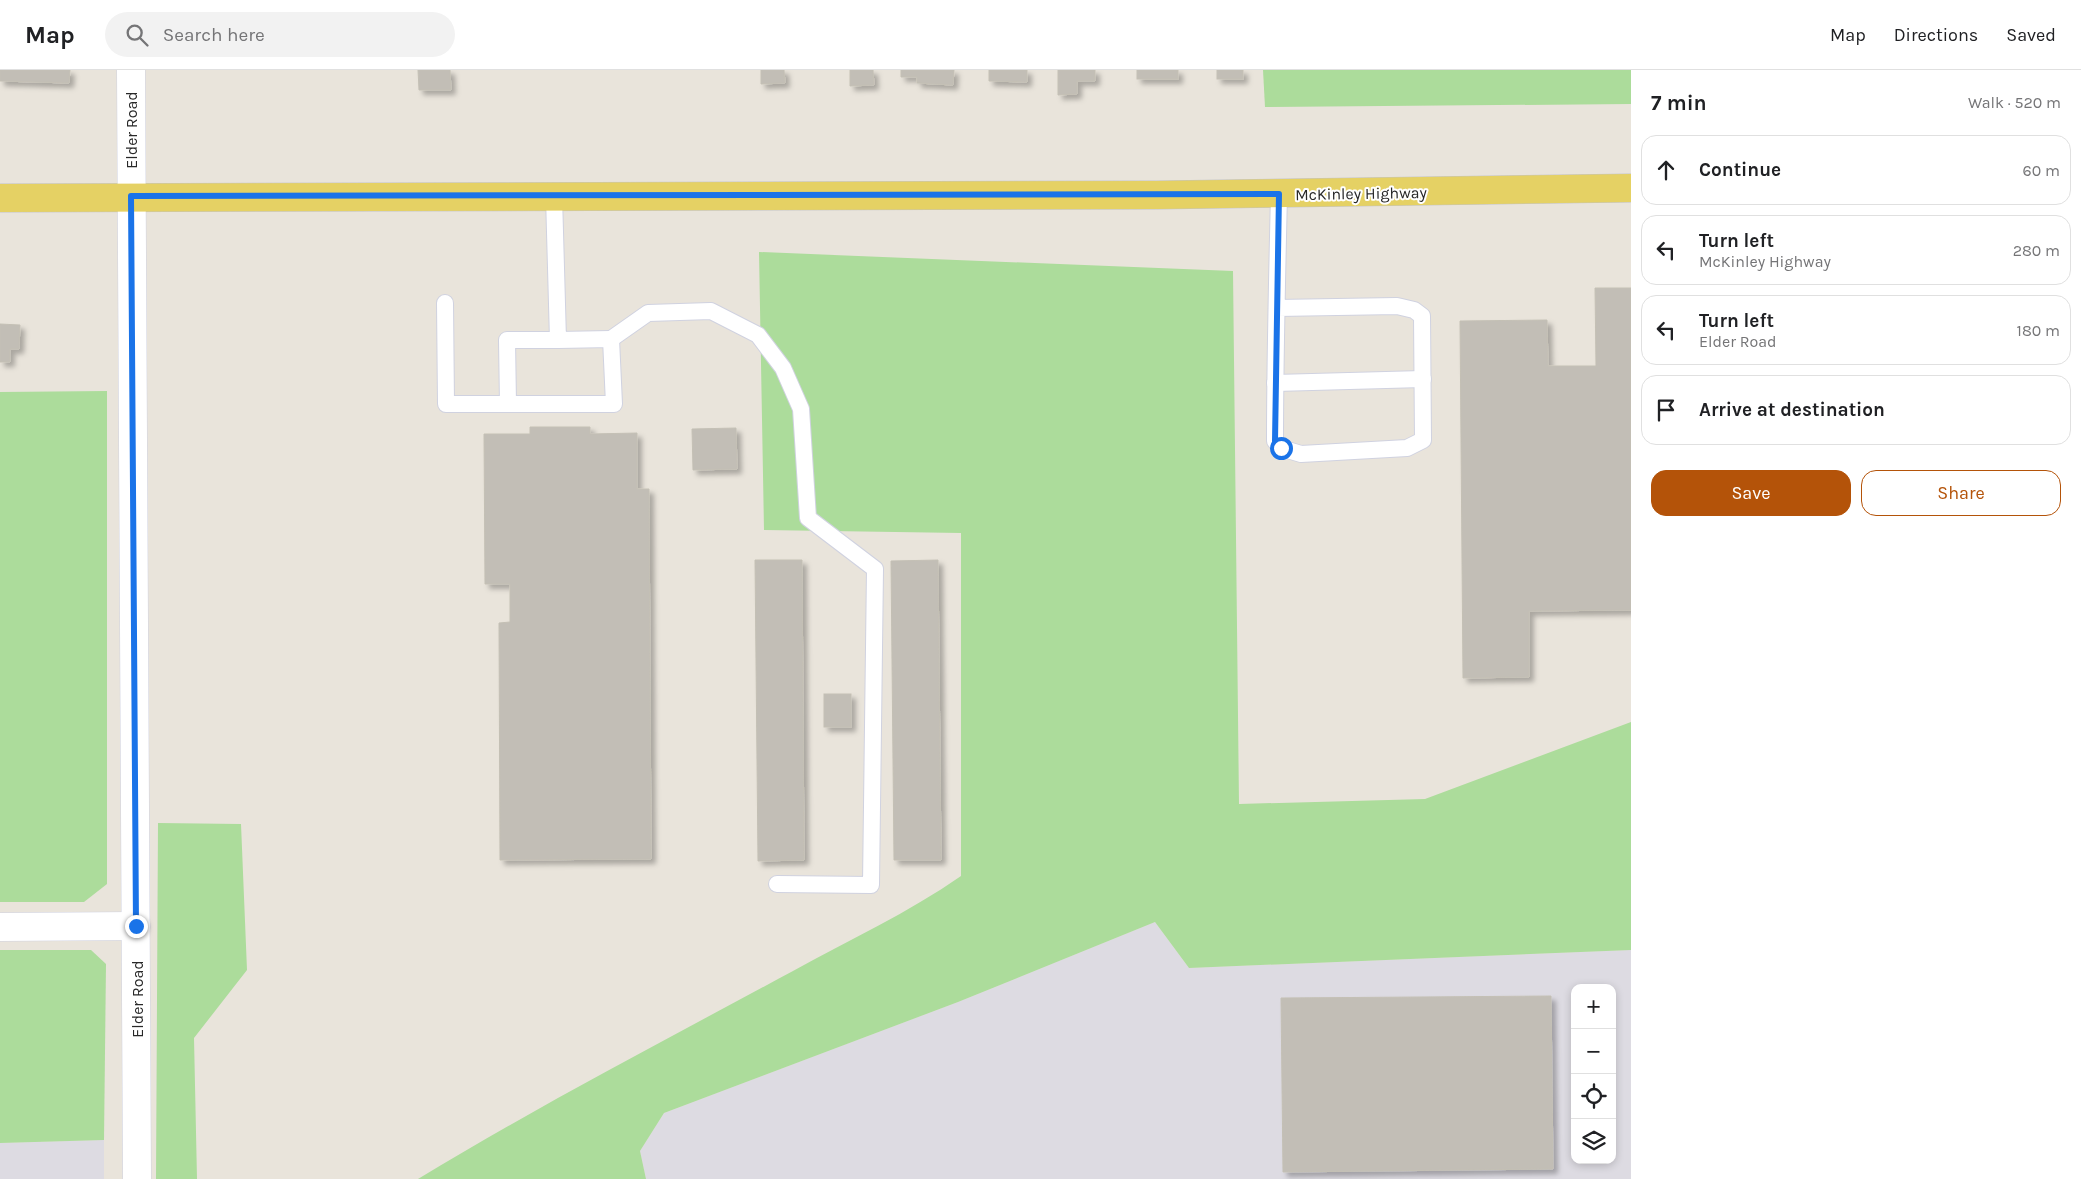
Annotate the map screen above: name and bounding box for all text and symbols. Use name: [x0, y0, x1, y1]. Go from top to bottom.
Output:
search box: [105, 12, 455, 57]
text: Map: [25, 21, 75, 49]
icon: search: [123, 21, 151, 49]
text: Search here: [163, 24, 265, 46]
text: Map: [1830, 24, 1866, 46]
text: Directions: [1894, 24, 1978, 46]
text: Saved: [2006, 24, 2056, 46]
street label: Elder Road: [122, 91, 141, 169]
text: 7 min: [1651, 91, 1707, 115]
text: Walk · 520 m: [1968, 93, 2061, 112]
icon: ahead: [1652, 156, 1680, 184]
text: Continue: [1699, 159, 1781, 181]
text: 60 m: [2023, 161, 2060, 180]
street label: McKinley Highway: [1295, 183, 1428, 204]
text: Turn left: [1699, 230, 1774, 252]
icon: left: [1652, 236, 1680, 264]
text: 280 m: [2013, 241, 2060, 260]
text: McKinley Highway: [1699, 252, 1831, 271]
text: Turn left: [1699, 310, 1774, 332]
icon: left: [1652, 316, 1680, 344]
text: 180 m: [2017, 321, 2060, 340]
text: Elder Road: [1699, 332, 1777, 351]
icon: arrive: [1652, 396, 1680, 424]
text: Arrive at destination: [1699, 399, 1885, 421]
route start: [1270, 437, 1293, 460]
button: Save: [1651, 470, 1851, 516]
button: Share: [1861, 470, 2061, 516]
route end: [125, 915, 148, 938]
street label: Elder Road: [128, 960, 147, 1038]
map controls: [1571, 984, 1616, 1164]
button: +: [1571, 984, 1616, 1029]
button: −: [1571, 1029, 1616, 1074]
button: locate: [1571, 1074, 1616, 1119]
button: layers: [1571, 1119, 1616, 1164]

